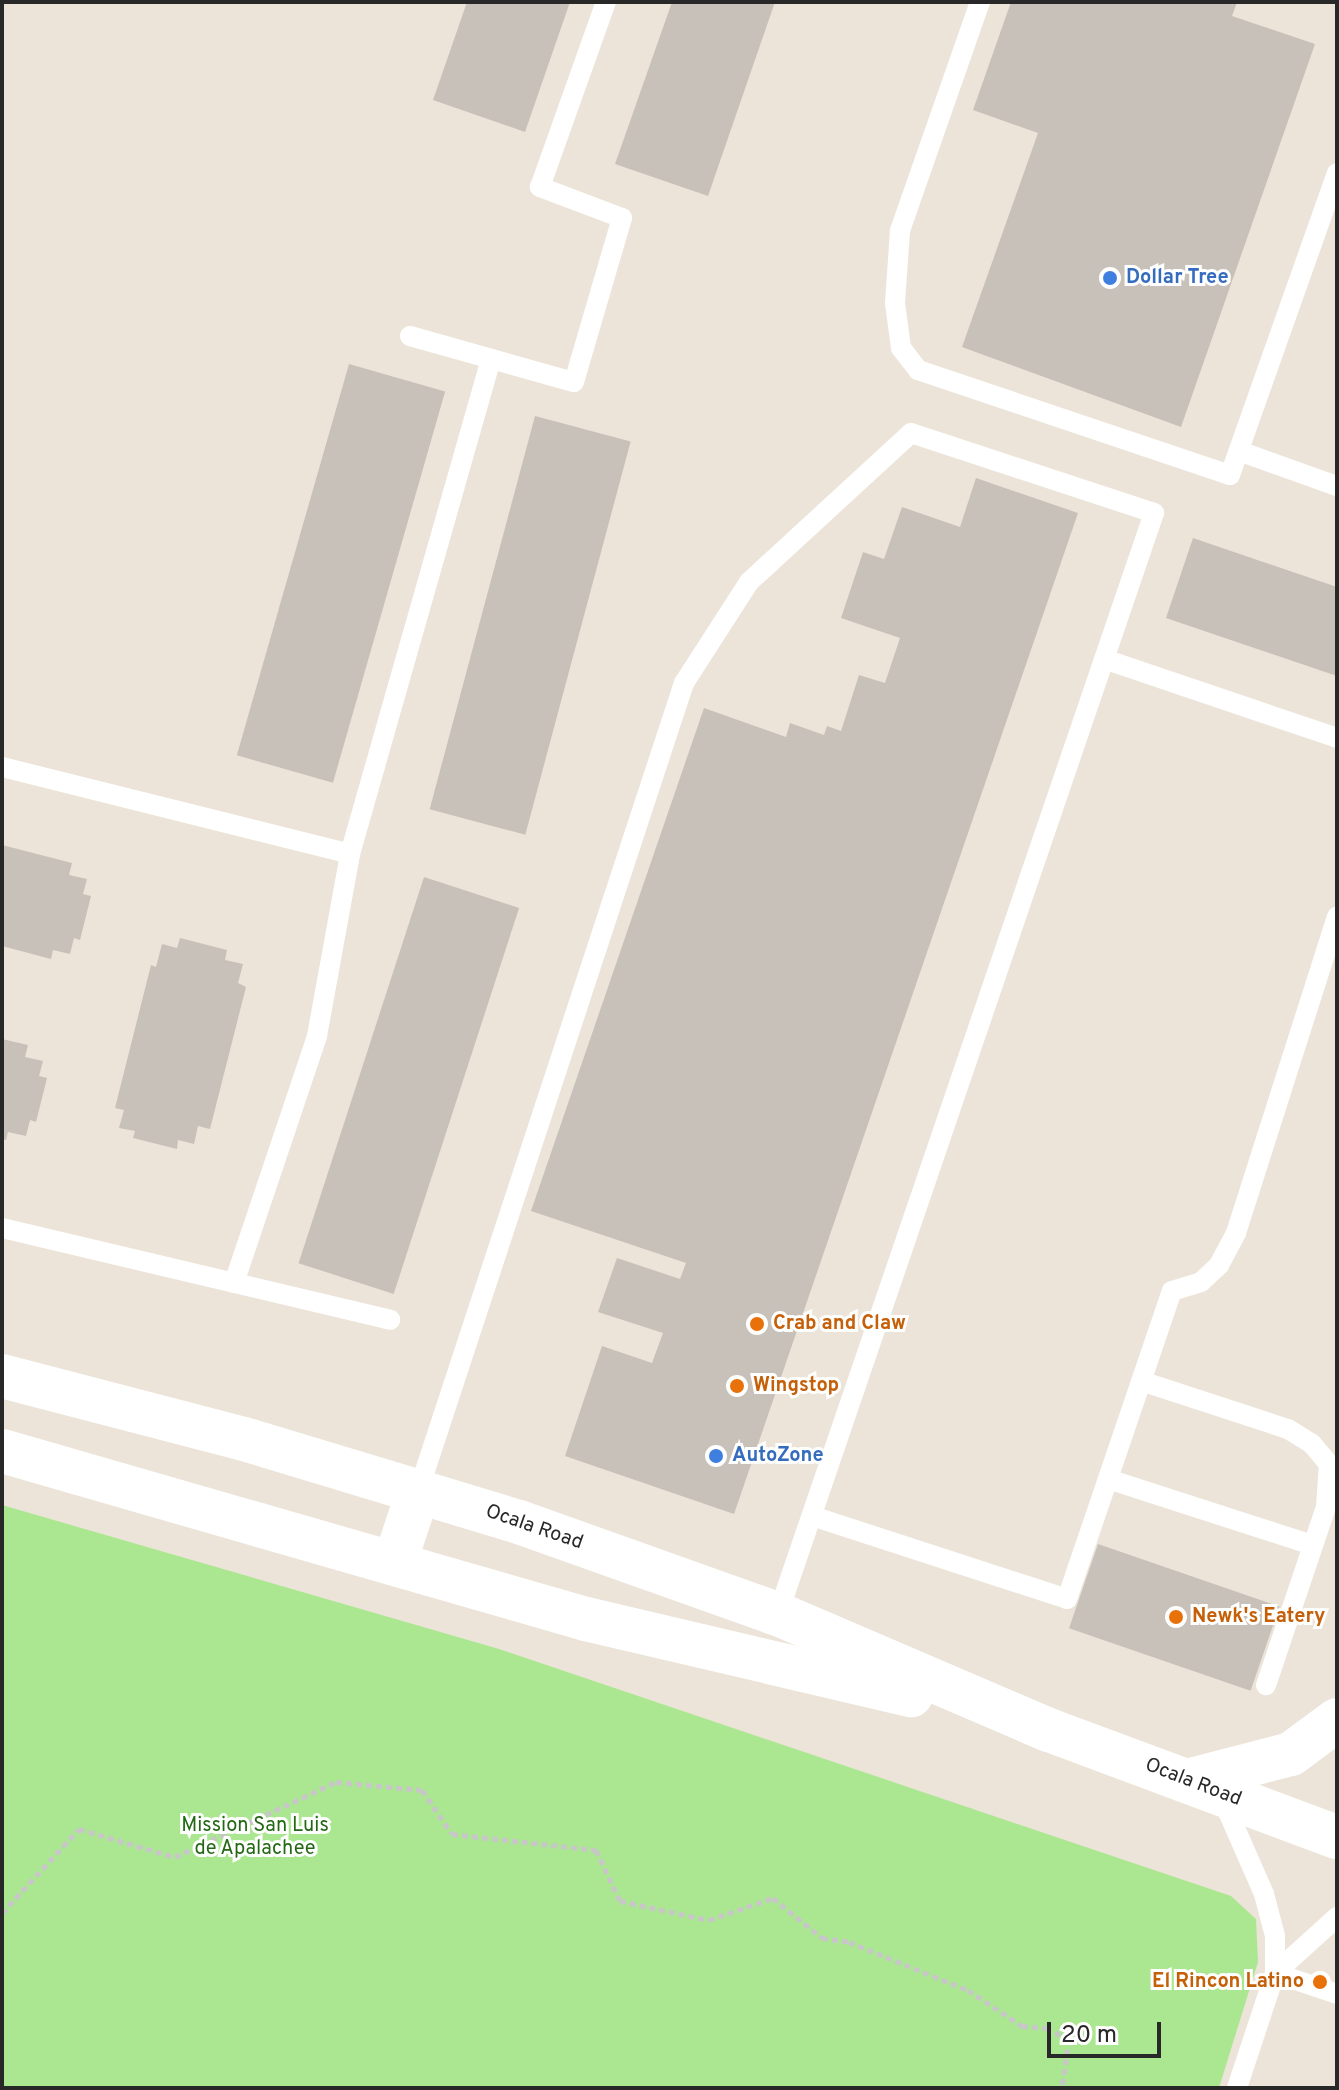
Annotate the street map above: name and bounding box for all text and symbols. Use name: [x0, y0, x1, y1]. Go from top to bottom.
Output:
place label: Dollar Tree: [1126, 266, 1229, 290]
marker: Dollar Tree: [1101, 269, 1119, 287]
place label: Crab and Claw: [773, 1312, 906, 1336]
marker: Crab and Claw: [748, 1315, 766, 1333]
place label: Wingstop: [753, 1374, 839, 1398]
marker: Wingstop: [728, 1377, 746, 1395]
place label: AutoZone: [732, 1444, 824, 1468]
marker: AutoZone: [707, 1447, 725, 1465]
street label: Ocala Road: [482, 1500, 586, 1556]
place label: Newk's Eatery: [1192, 1605, 1325, 1629]
marker: Newk's Eatery: [1167, 1608, 1185, 1626]
street label: Ocala Road: [1141, 1754, 1245, 1812]
park label: Mission San Luis de Apalachee: [181, 1815, 329, 1862]
place label: El Rincon Latino: [1152, 1970, 1304, 1994]
marker: El Rincon Latino: [1311, 1973, 1329, 1991]
scale bar: [1051, 2006, 1165, 2056]
text: 20 m: [1061, 2021, 1117, 2051]

